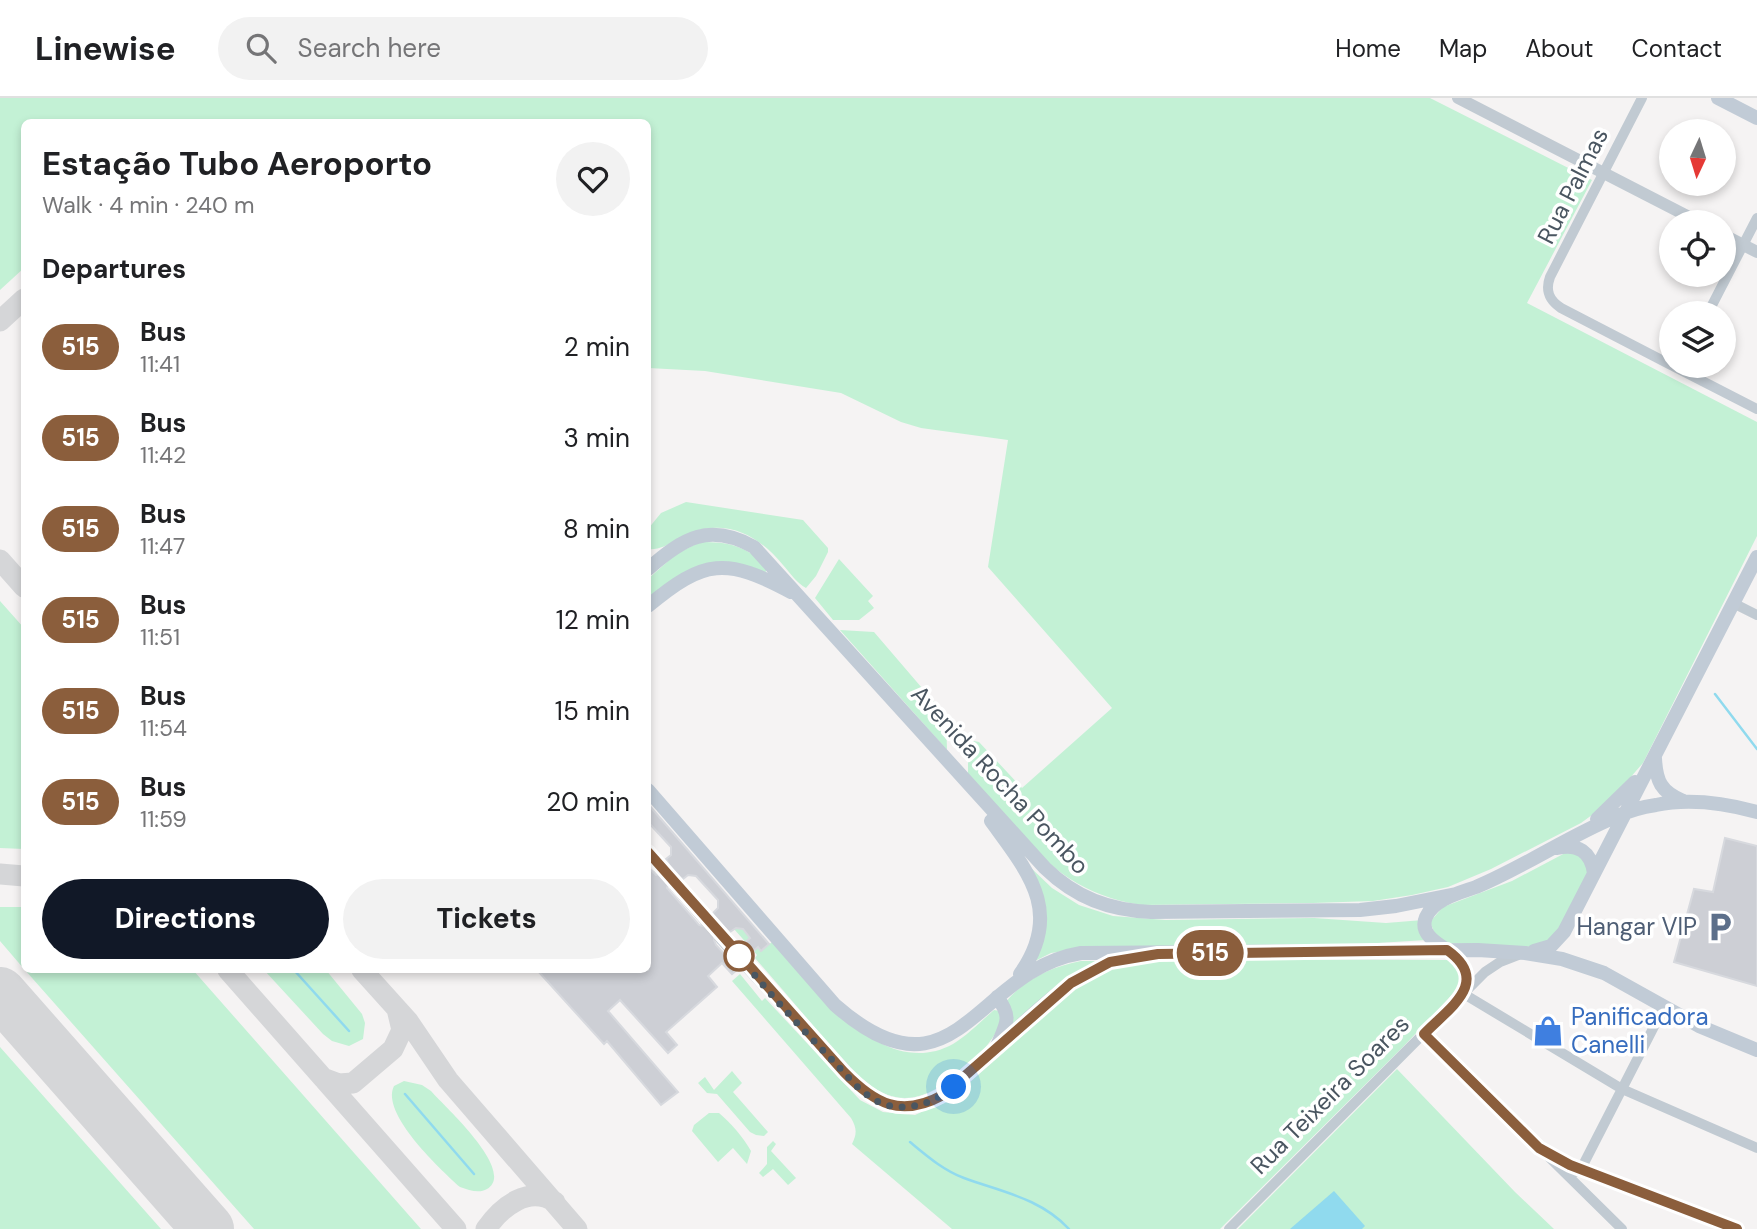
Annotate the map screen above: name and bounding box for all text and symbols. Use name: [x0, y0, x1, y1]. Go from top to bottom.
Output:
search box: [218, 17, 708, 80]
text: Linewise: [35, 27, 176, 70]
icon: search: [242, 29, 280, 67]
text: Search here: [298, 31, 441, 65]
text: Home: [1335, 33, 1401, 64]
text: Map: [1439, 33, 1487, 64]
text: About: [1525, 33, 1594, 64]
text: Contact: [1632, 33, 1722, 64]
north arrow: [1659, 119, 1736, 196]
map controls: [1659, 119, 1736, 378]
street label: Rua Palmas: [1530, 123, 1615, 249]
text: Estação Tubo Aeroporto: [42, 142, 432, 185]
button: heart: [556, 142, 630, 216]
text: Walk · 4 min · 240 m: [42, 190, 254, 220]
button: locate: [1659, 210, 1736, 287]
text: Departures: [42, 252, 186, 286]
button: layers: [1659, 301, 1736, 378]
text: Bus: [140, 315, 186, 349]
text: 2 min: [564, 330, 630, 364]
text: 515: [61, 331, 100, 362]
text: 11:41: [140, 349, 180, 379]
text: Bus: [140, 406, 186, 440]
text: 3 min: [563, 421, 630, 455]
text: 515: [61, 422, 100, 453]
text: 11:42: [140, 440, 186, 470]
text: Bus: [140, 497, 186, 531]
text: 8 min: [563, 512, 630, 546]
text: 515: [61, 513, 100, 544]
text: 11:47: [140, 531, 185, 561]
text: Bus: [140, 588, 186, 622]
text: 12 min: [556, 603, 630, 637]
text: 515: [61, 604, 100, 635]
text: 11:51: [140, 622, 180, 652]
text: Bus: [140, 679, 186, 713]
street label: Avenida Rocha Pombo: [905, 679, 1096, 881]
text: 15 min: [555, 694, 630, 728]
text: 515: [61, 695, 100, 726]
text: 11:54: [140, 713, 187, 743]
text: Bus: [140, 770, 186, 804]
text: 20 min: [546, 785, 630, 819]
text: 515: [61, 786, 100, 817]
text: 11:59: [140, 804, 187, 834]
button: Directions: [42, 879, 329, 959]
button: Tickets: [343, 879, 630, 959]
parking icon: Hangar VIP: [1703, 910, 1737, 944]
place label: Hangar VIP: [1577, 911, 1697, 942]
line badge: 515: [1170, 930, 1250, 976]
text: 515: [1191, 937, 1229, 968]
unlabelled marker: [724, 941, 754, 971]
place label: Panificadora Canelli: [1571, 1001, 1708, 1060]
street label: Rua Teixeira Soares: [1244, 1009, 1416, 1181]
shop icon: Panificadora Canelli: [1531, 1014, 1565, 1048]
your location: [936, 1069, 971, 1104]

